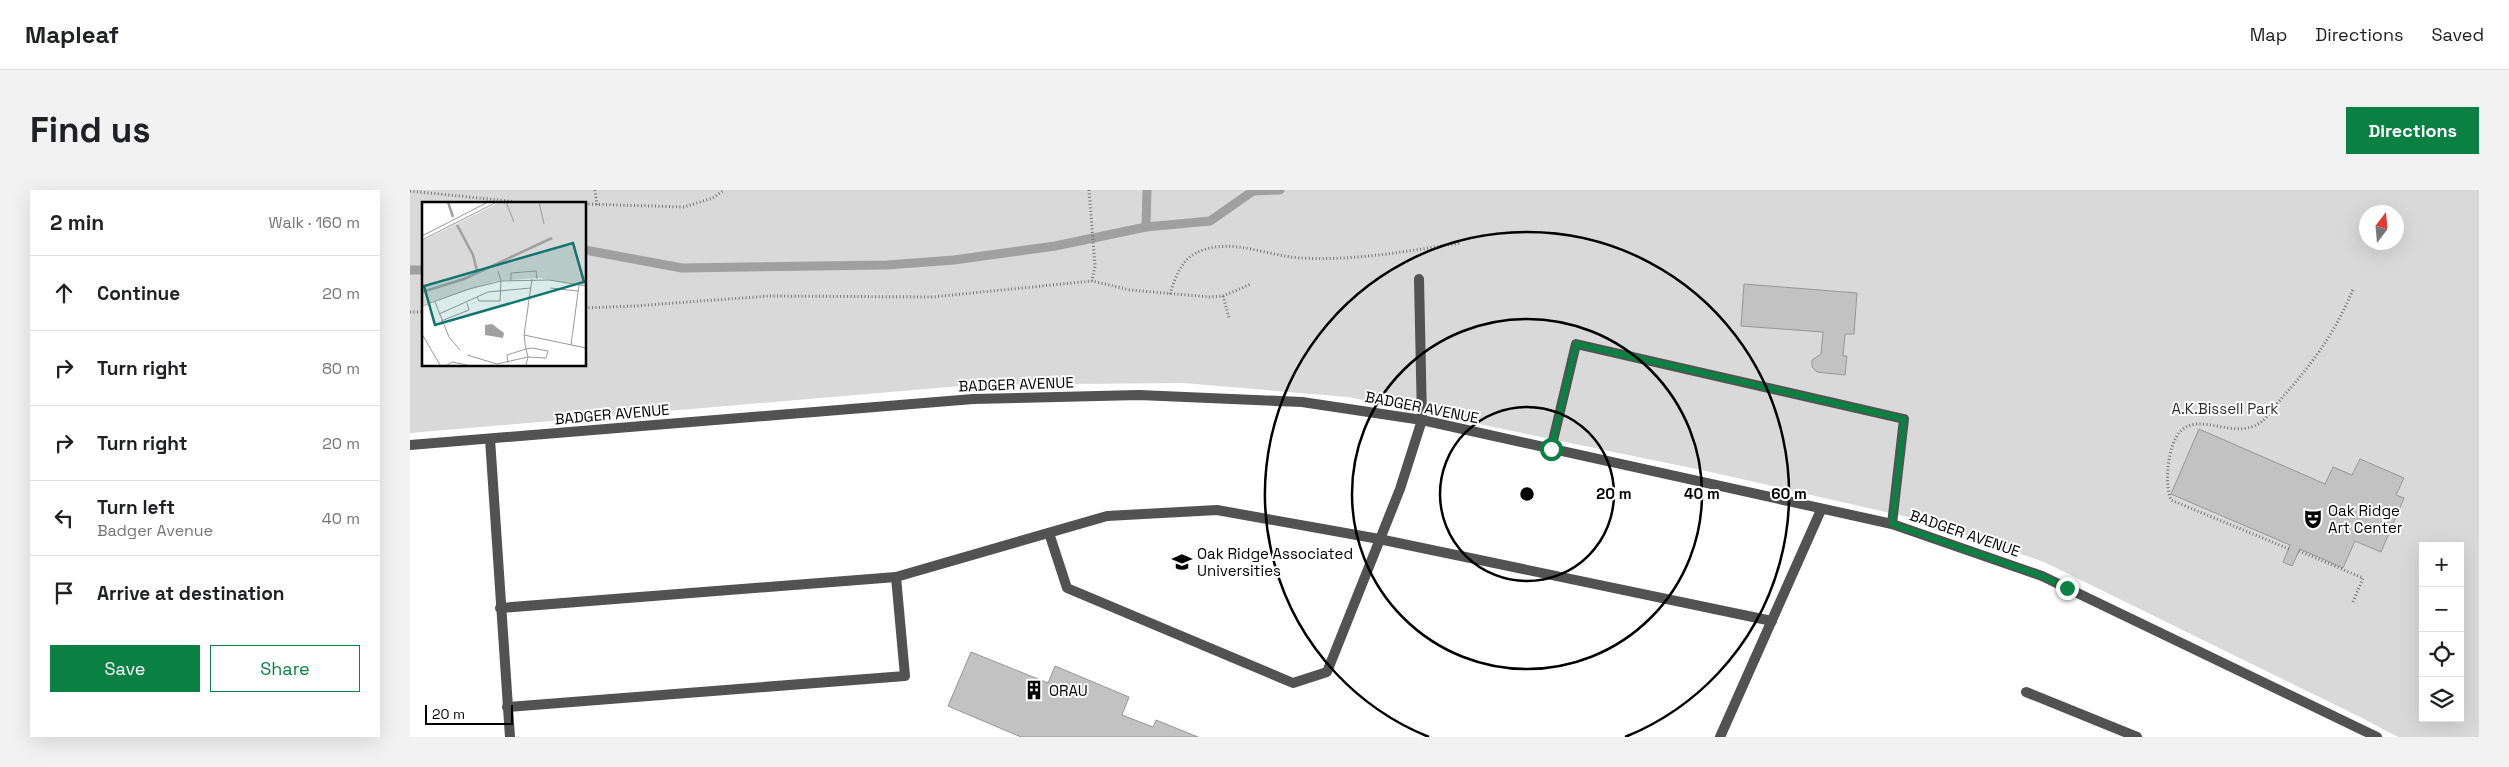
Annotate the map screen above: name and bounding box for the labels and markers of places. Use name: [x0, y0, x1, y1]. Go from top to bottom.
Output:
centre of rings: [1518, 485, 1536, 503]
place label: Oak Ridge Art Center: [2328, 501, 2403, 537]
theatre icon: Oak Ridge Art Center: [2302, 508, 2324, 530]
place label: Oak Ridge Associated Universities: [1197, 544, 1353, 580]
school or university icon: Oak Ridge Associated Universities: [1171, 551, 1193, 573]
building icon: ORAU: [1023, 679, 1045, 701]
place label: ORAU: [1049, 681, 1088, 700]

